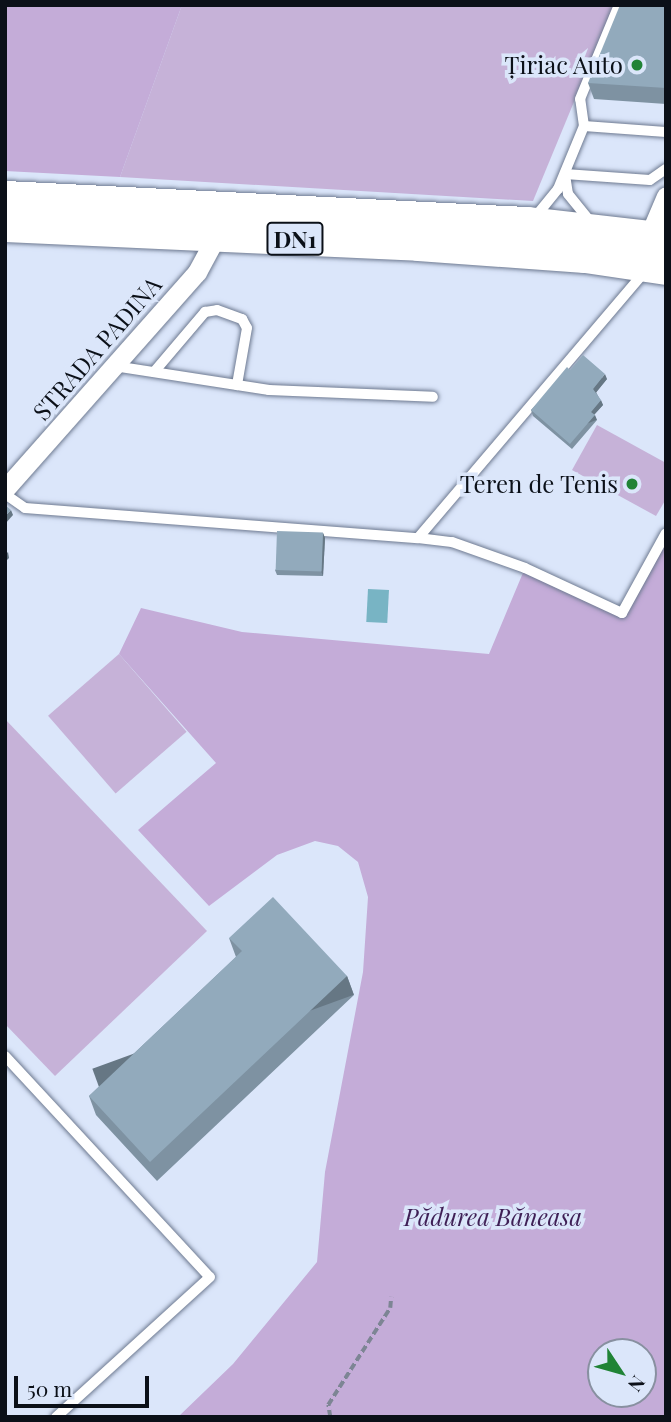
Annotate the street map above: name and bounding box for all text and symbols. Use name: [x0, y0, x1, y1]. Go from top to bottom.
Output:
place label: Țiriac Auto: [504, 51, 623, 79]
marker: Țiriac Auto: [629, 57, 645, 73]
road number: DN1: [265, 220, 325, 258]
street label: STRADA PADINA: [27, 270, 167, 426]
place label: Teren de Tenis: [459, 470, 618, 498]
marker: Teren de Tenis: [624, 476, 640, 492]
park label: Pădurea Băneasa: [404, 1203, 582, 1231]
north arrow: [587, 1338, 657, 1408]
scale bar: [18, 1362, 152, 1406]
text: N: [623, 1371, 652, 1397]
text: 50 m: [27, 1374, 72, 1402]

